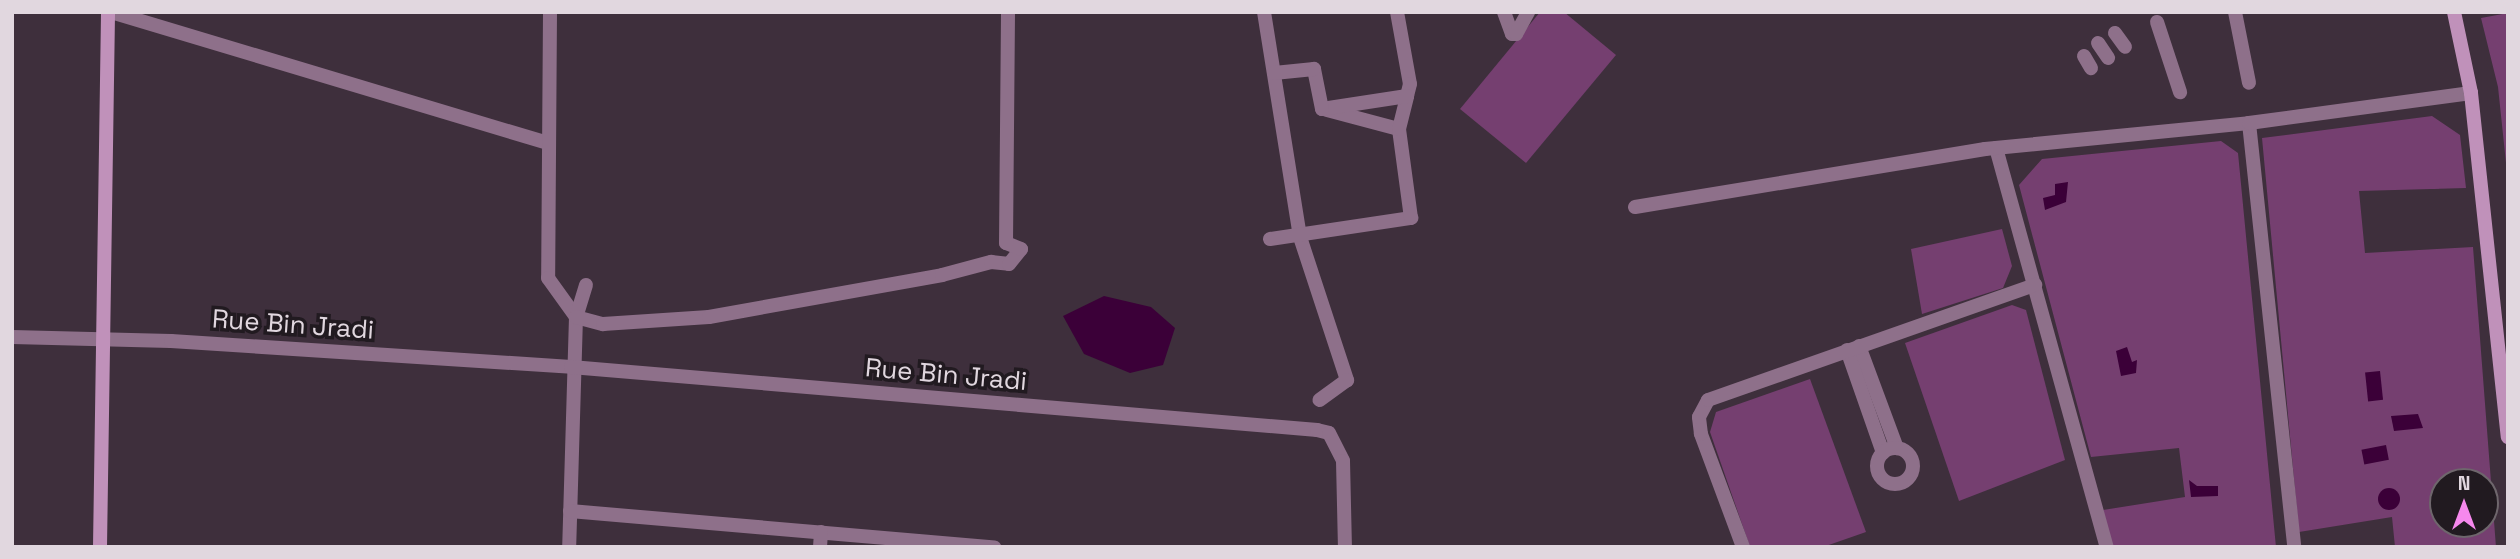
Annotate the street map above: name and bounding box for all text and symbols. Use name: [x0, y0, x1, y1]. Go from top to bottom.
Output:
street label: Rue Bin Jradi: [211, 304, 375, 346]
street label: Rue Bin Jradi: [864, 352, 1028, 398]
north arrow: [2429, 468, 2499, 538]
text: N: [2458, 471, 2470, 496]

